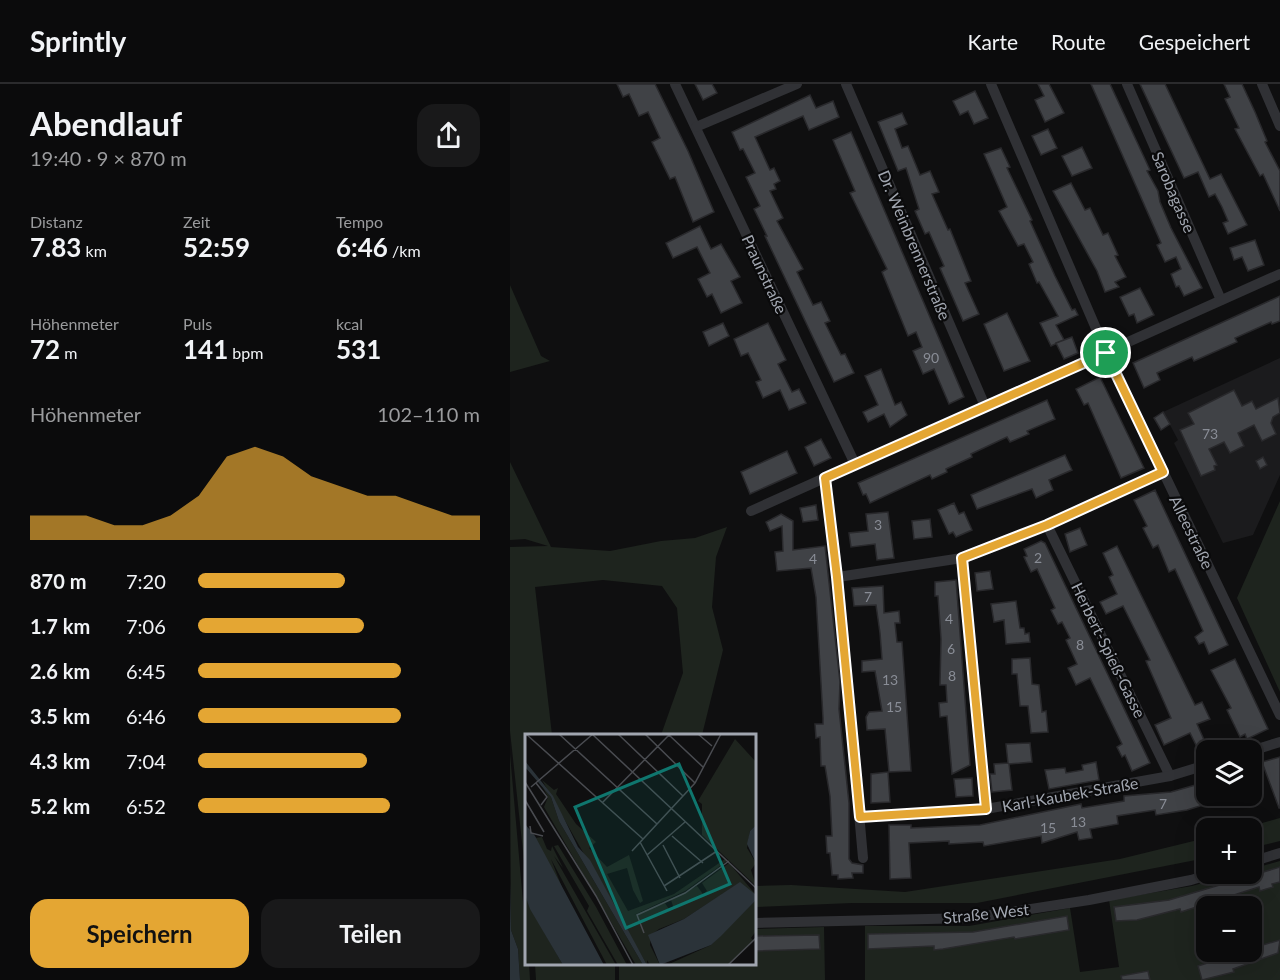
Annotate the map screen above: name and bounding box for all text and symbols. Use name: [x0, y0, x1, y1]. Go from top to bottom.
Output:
text: Sprintly: [30, 24, 126, 58]
text: Karte: [968, 29, 1018, 54]
text: Route: [1051, 29, 1106, 54]
text: Gespeichert: [1139, 29, 1250, 54]
text: Abendlauf: [30, 103, 182, 143]
button: share: [417, 104, 480, 167]
text: 19:40 · 9 × 870 m: [30, 146, 187, 170]
street label: Sarobagasse: [1148, 148, 1200, 236]
street label: Dr. Weinbrennerstraße: [875, 167, 955, 323]
text: Distanz: [30, 212, 83, 231]
text: Zeit: [183, 212, 210, 231]
text: Tempo: [336, 212, 383, 231]
text: 7.83: [30, 231, 81, 263]
text: 52:59: [183, 231, 250, 263]
text: 6:46: [336, 231, 388, 263]
street label: Praunstraße: [738, 231, 792, 317]
text: km: [81, 241, 107, 260]
text: /km: [388, 241, 421, 260]
text: Höhenmeter: [30, 314, 119, 333]
text: Puls: [183, 314, 212, 333]
text: kcal: [336, 314, 363, 333]
pin: [1080, 327, 1131, 378]
text: 72: [30, 333, 60, 365]
text: 141: [183, 333, 228, 365]
text: 531: [336, 333, 381, 365]
icon: arrive: [1089, 336, 1122, 369]
text: m: [60, 343, 77, 362]
text: bpm: [228, 343, 263, 362]
house number: 90: [923, 349, 939, 366]
text: Höhenmeter: [30, 402, 141, 426]
text: 102–110 m: [377, 402, 480, 426]
house number: 73: [1202, 425, 1218, 442]
street label: Alleestraße: [1166, 492, 1218, 572]
house number: 3: [874, 516, 882, 533]
house number: 2: [1034, 549, 1042, 566]
house number: 4: [809, 550, 817, 567]
text: 870 m: [30, 569, 86, 593]
text: 7:20: [126, 569, 166, 593]
street label: Herbert-Spieß-Gasse: [1068, 579, 1150, 721]
house number: 7: [864, 588, 872, 605]
house number: 4: [945, 610, 953, 627]
text: 1.7 km: [30, 614, 90, 638]
text: 7:06: [126, 614, 166, 638]
house number: 8: [1076, 636, 1084, 653]
house number: 6: [947, 640, 955, 657]
text: 2.6 km: [30, 659, 90, 683]
text: 6:45: [126, 659, 166, 683]
house number: 8: [948, 667, 956, 684]
house number: 13: [882, 671, 898, 688]
house number: 15: [886, 698, 902, 715]
text: 3.5 km: [30, 704, 90, 728]
text: 6:46: [126, 704, 166, 728]
inset map: [525, 734, 756, 965]
map controls: [1196, 740, 1262, 962]
button: layers: [1196, 740, 1262, 806]
text: 4.3 km: [30, 749, 90, 773]
text: 7:04: [126, 749, 166, 773]
street label: Karl-Kaubek-Straße: [1000, 773, 1140, 815]
text: 5.2 km: [30, 794, 90, 818]
text: 6:52: [126, 794, 166, 818]
house number: 7: [1159, 795, 1167, 812]
house number: 13: [1070, 813, 1086, 830]
button: +: [1196, 818, 1262, 884]
house number: 15: [1040, 819, 1056, 836]
button: −: [1196, 896, 1262, 962]
button: Speichern: [30, 899, 249, 968]
button: Teilen: [261, 899, 480, 968]
street label: Straße West: [942, 899, 1030, 927]

